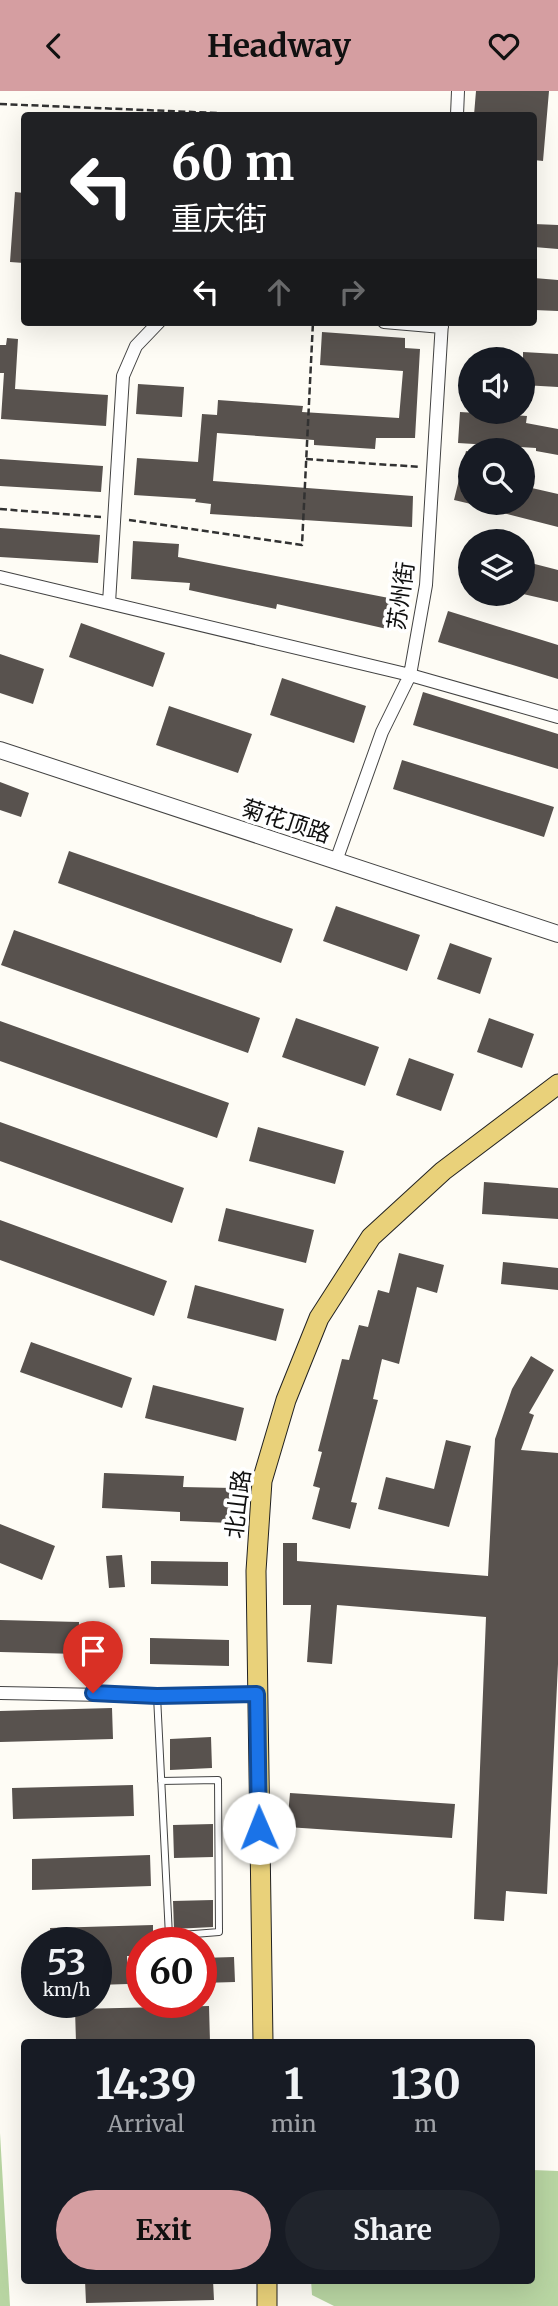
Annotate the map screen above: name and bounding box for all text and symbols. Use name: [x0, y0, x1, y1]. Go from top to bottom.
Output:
text: Headway: [207, 26, 351, 66]
icon: back: [35, 27, 73, 65]
icon: heart: [485, 27, 523, 65]
text: 60 m: [171, 132, 294, 193]
icon: left: [56, 140, 147, 231]
text: 重庆街: [171, 199, 267, 239]
icon: left: [187, 273, 225, 311]
icon: ahead: [260, 273, 298, 311]
icon: right: [333, 273, 371, 311]
map controls: [458, 347, 535, 606]
button: sound: [458, 347, 535, 424]
button: search: [458, 438, 535, 515]
button: layers: [458, 529, 535, 606]
street label: 苏州街: [381, 560, 420, 632]
street label: 菊花顶路: [238, 793, 334, 849]
street label: 北山路: [219, 1468, 256, 1540]
pin: [63, 1621, 123, 1693]
icon: arrive: [74, 1632, 112, 1670]
position arrow: [222, 1791, 296, 1865]
speed limit sign: 60: [126, 1927, 217, 2018]
text: 53: [47, 1941, 86, 1985]
text: km/h: [43, 1978, 90, 2001]
text: 14:39: [95, 2058, 197, 2110]
text: 1: [284, 2058, 303, 2110]
text: 130: [391, 2058, 461, 2110]
text: Arrival: [108, 2109, 184, 2138]
text: min: [271, 2109, 316, 2138]
text: m: [414, 2109, 437, 2138]
button: Exit: [56, 2190, 271, 2270]
button: Share: [285, 2190, 500, 2270]

